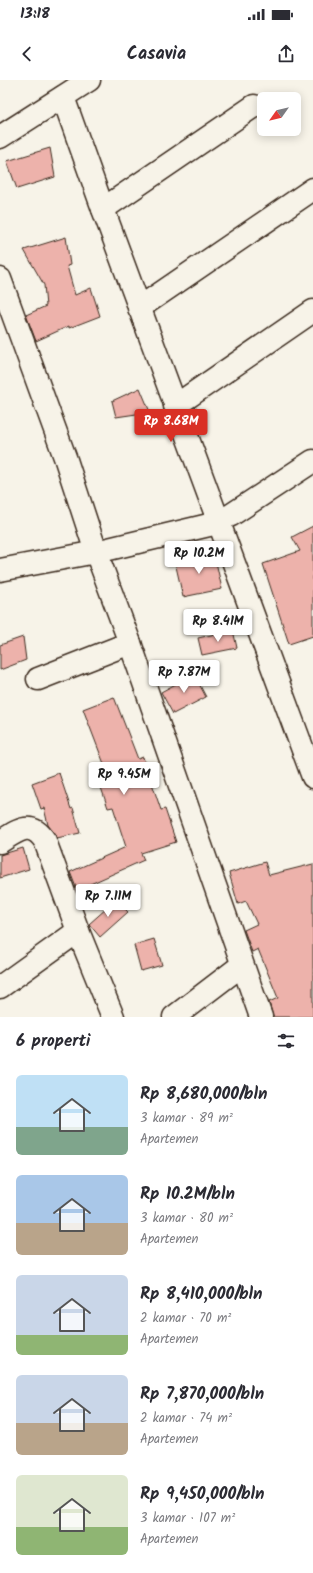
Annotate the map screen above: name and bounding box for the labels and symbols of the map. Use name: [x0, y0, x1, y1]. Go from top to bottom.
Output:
north arrow: [257, 92, 301, 136]
pin: Rp 8.68M: [130, 409, 212, 443]
pin: Rp 10.2M: [158, 541, 240, 575]
pin: Rp 8.41M: [177, 609, 259, 643]
pin: Rp 7.87M: [143, 660, 225, 694]
pin: Rp 9.45M: [83, 762, 165, 796]
pin: Rp 7.11M: [67, 884, 149, 918]

